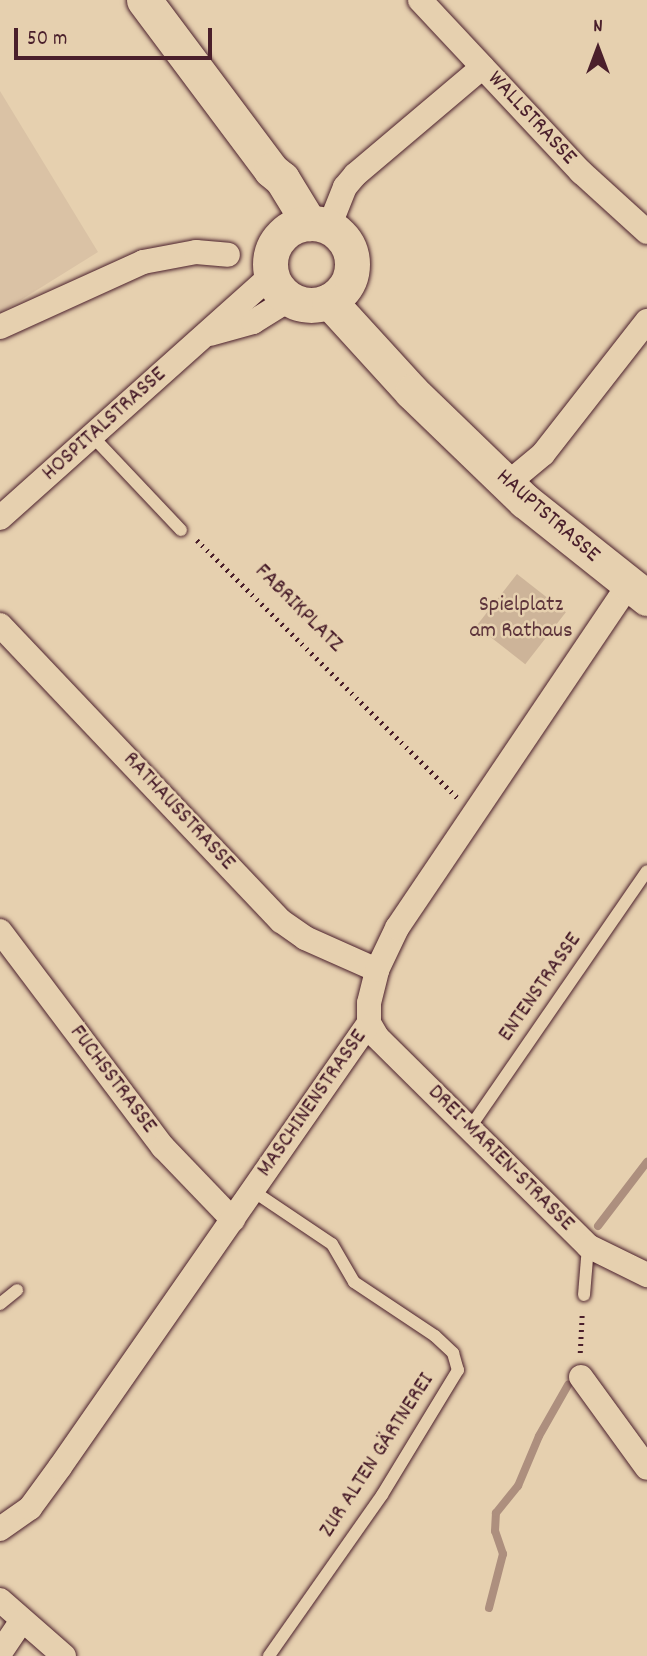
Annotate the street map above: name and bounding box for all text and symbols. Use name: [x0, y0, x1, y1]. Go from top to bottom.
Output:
scale bar: [18, 14, 215, 58]
north arrow: [563, 14, 633, 84]
text: N: [593, 14, 603, 41]
text: 50 m: [27, 25, 67, 55]
street label: WALLSTRASSE: [481, 66, 581, 172]
street label: HOSPITALSTRASSE: [37, 362, 173, 488]
street label: HAUPTSTRASSE: [489, 464, 605, 570]
street label: FABRIKPLATZ: [248, 559, 348, 659]
park label: Spielplatz am Rathaus: [469, 592, 573, 646]
street label: RATHAUSSTRASSE: [116, 747, 240, 877]
street label: ENTENSTRASSE: [493, 928, 589, 1048]
street label: FUCHSSTRASSE: [62, 1020, 162, 1140]
street label: MASCHINENSTRASSE: [252, 1025, 374, 1183]
street label: DREI-MARIEN-STRASSE: [421, 1080, 579, 1238]
street label: ZUR ALTEN GÄRTNEREI: [315, 1369, 441, 1543]

